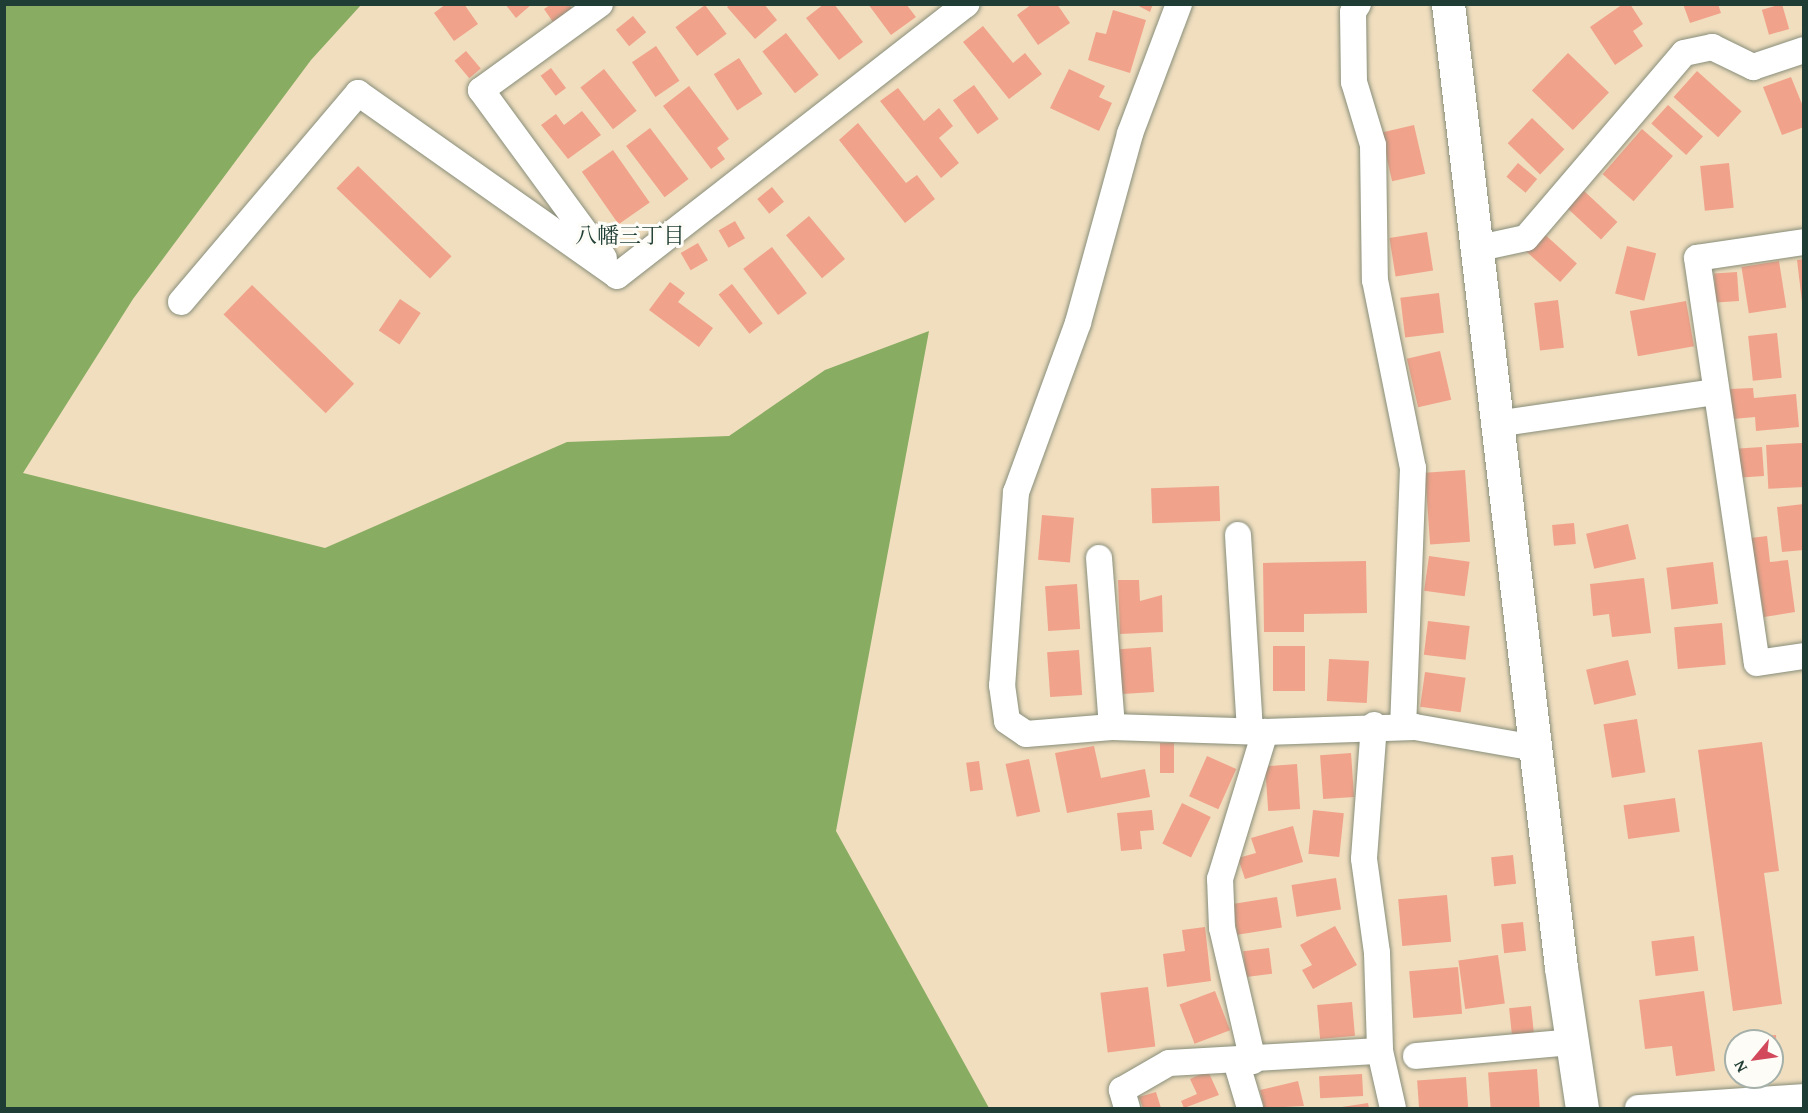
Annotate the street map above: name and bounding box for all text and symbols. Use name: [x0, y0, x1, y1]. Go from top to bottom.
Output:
district label: 八幡三丁目: [575, 223, 685, 249]
north arrow: [1724, 1029, 1784, 1089]
text: N: [1727, 1056, 1753, 1077]

